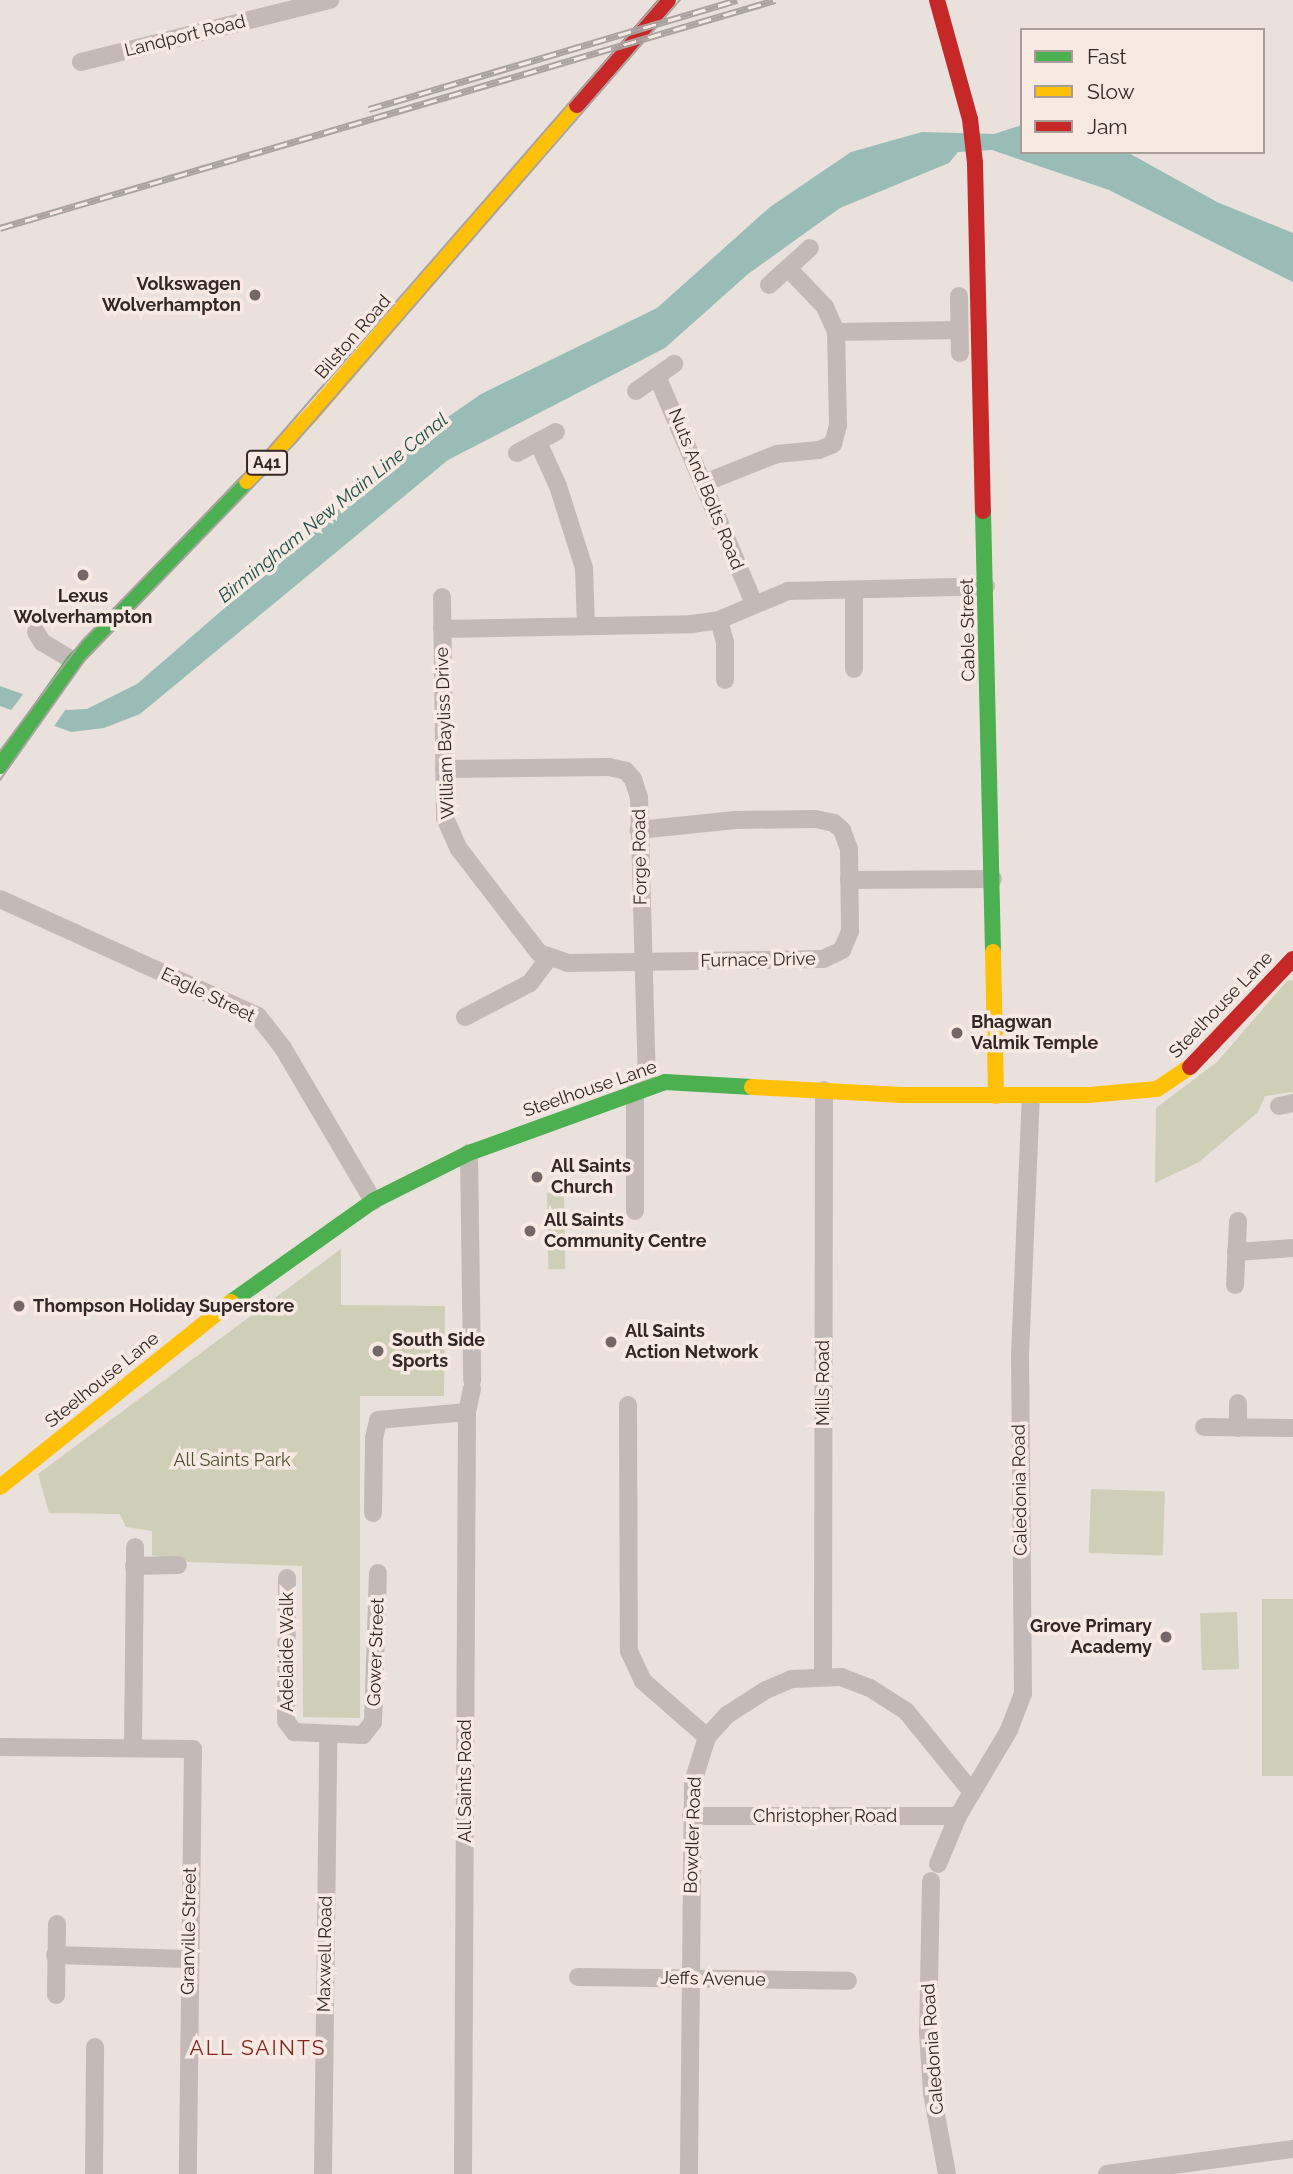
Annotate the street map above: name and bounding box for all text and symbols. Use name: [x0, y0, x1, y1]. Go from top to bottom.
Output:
street label: Landport Road: [122, 11, 248, 61]
legend: [1020, 28, 1265, 154]
text: Fast: [1087, 44, 1127, 69]
text: Slow: [1087, 79, 1135, 104]
text: Jam: [1087, 114, 1128, 139]
place label: Volkswagen Wolverhampton: [102, 274, 241, 316]
marker: Volkswagen Wolverhampton: [247, 287, 263, 303]
street label: Bilston Road: [311, 291, 395, 383]
street label: Nuts And Bolts Road: [664, 405, 748, 573]
water label: Birmingham New Main Line Canal: [213, 408, 453, 608]
road number: A41: [246, 450, 288, 476]
marker: Lexus Wolverhampton: [75, 567, 91, 583]
street label: Cable Street: [956, 578, 980, 682]
place label: Lexus Wolverhampton: [14, 586, 152, 628]
street label: William Bayliss Drive: [431, 646, 459, 820]
street label: Forge Road: [628, 809, 652, 905]
street label: Steelhouse Lane: [1165, 947, 1277, 1063]
street label: Furnace Drive: [700, 948, 816, 972]
street label: Eagle Street: [158, 963, 258, 1027]
place label: Bhagwan Valmik Temple: [971, 1012, 1099, 1054]
marker: Bhagwan Valmik Temple: [949, 1025, 965, 1041]
street label: Steelhouse Lane: [520, 1056, 660, 1122]
place label: All Saints Church: [551, 1156, 631, 1198]
marker: All Saints Church: [529, 1169, 545, 1185]
place label: All Saints Community Centre: [544, 1210, 707, 1252]
marker: All Saints Community Centre: [522, 1223, 538, 1239]
place label: Thompson Holiday Superstore: [33, 1295, 295, 1317]
marker: Thompson Holiday Superstore: [11, 1298, 27, 1314]
place label: All Saints Action Network: [625, 1321, 758, 1364]
street label: Steelhouse Lane: [41, 1328, 163, 1432]
place label: South Side Sports: [392, 1330, 485, 1372]
marker: All Saints Action Network: [603, 1334, 619, 1350]
street label: Mills Road: [812, 1340, 834, 1426]
marker: South Side Sports: [370, 1343, 386, 1359]
street label: Caledonia Road: [1008, 1424, 1032, 1556]
park label: All Saints Park: [173, 1449, 291, 1471]
street label: Adelaide Walk: [276, 1592, 298, 1712]
street label: Gower Street: [363, 1597, 389, 1707]
place label: Grove Primary Academy: [1030, 1616, 1152, 1658]
marker: Grove Primary Academy: [1158, 1629, 1174, 1645]
street label: All Saints Road: [454, 1719, 476, 1843]
street label: Bowdler Road: [680, 1776, 706, 1894]
street label: Christopher Road: [753, 1805, 897, 1827]
street label: Granville Street: [177, 1867, 201, 1995]
street label: Maxwell Road: [313, 1895, 337, 2013]
street label: Jeffs Avenue: [660, 1967, 766, 1991]
street label: Caledonia Road: [918, 1983, 948, 2115]
district label: ALL SAINTS: [190, 2035, 326, 2061]

